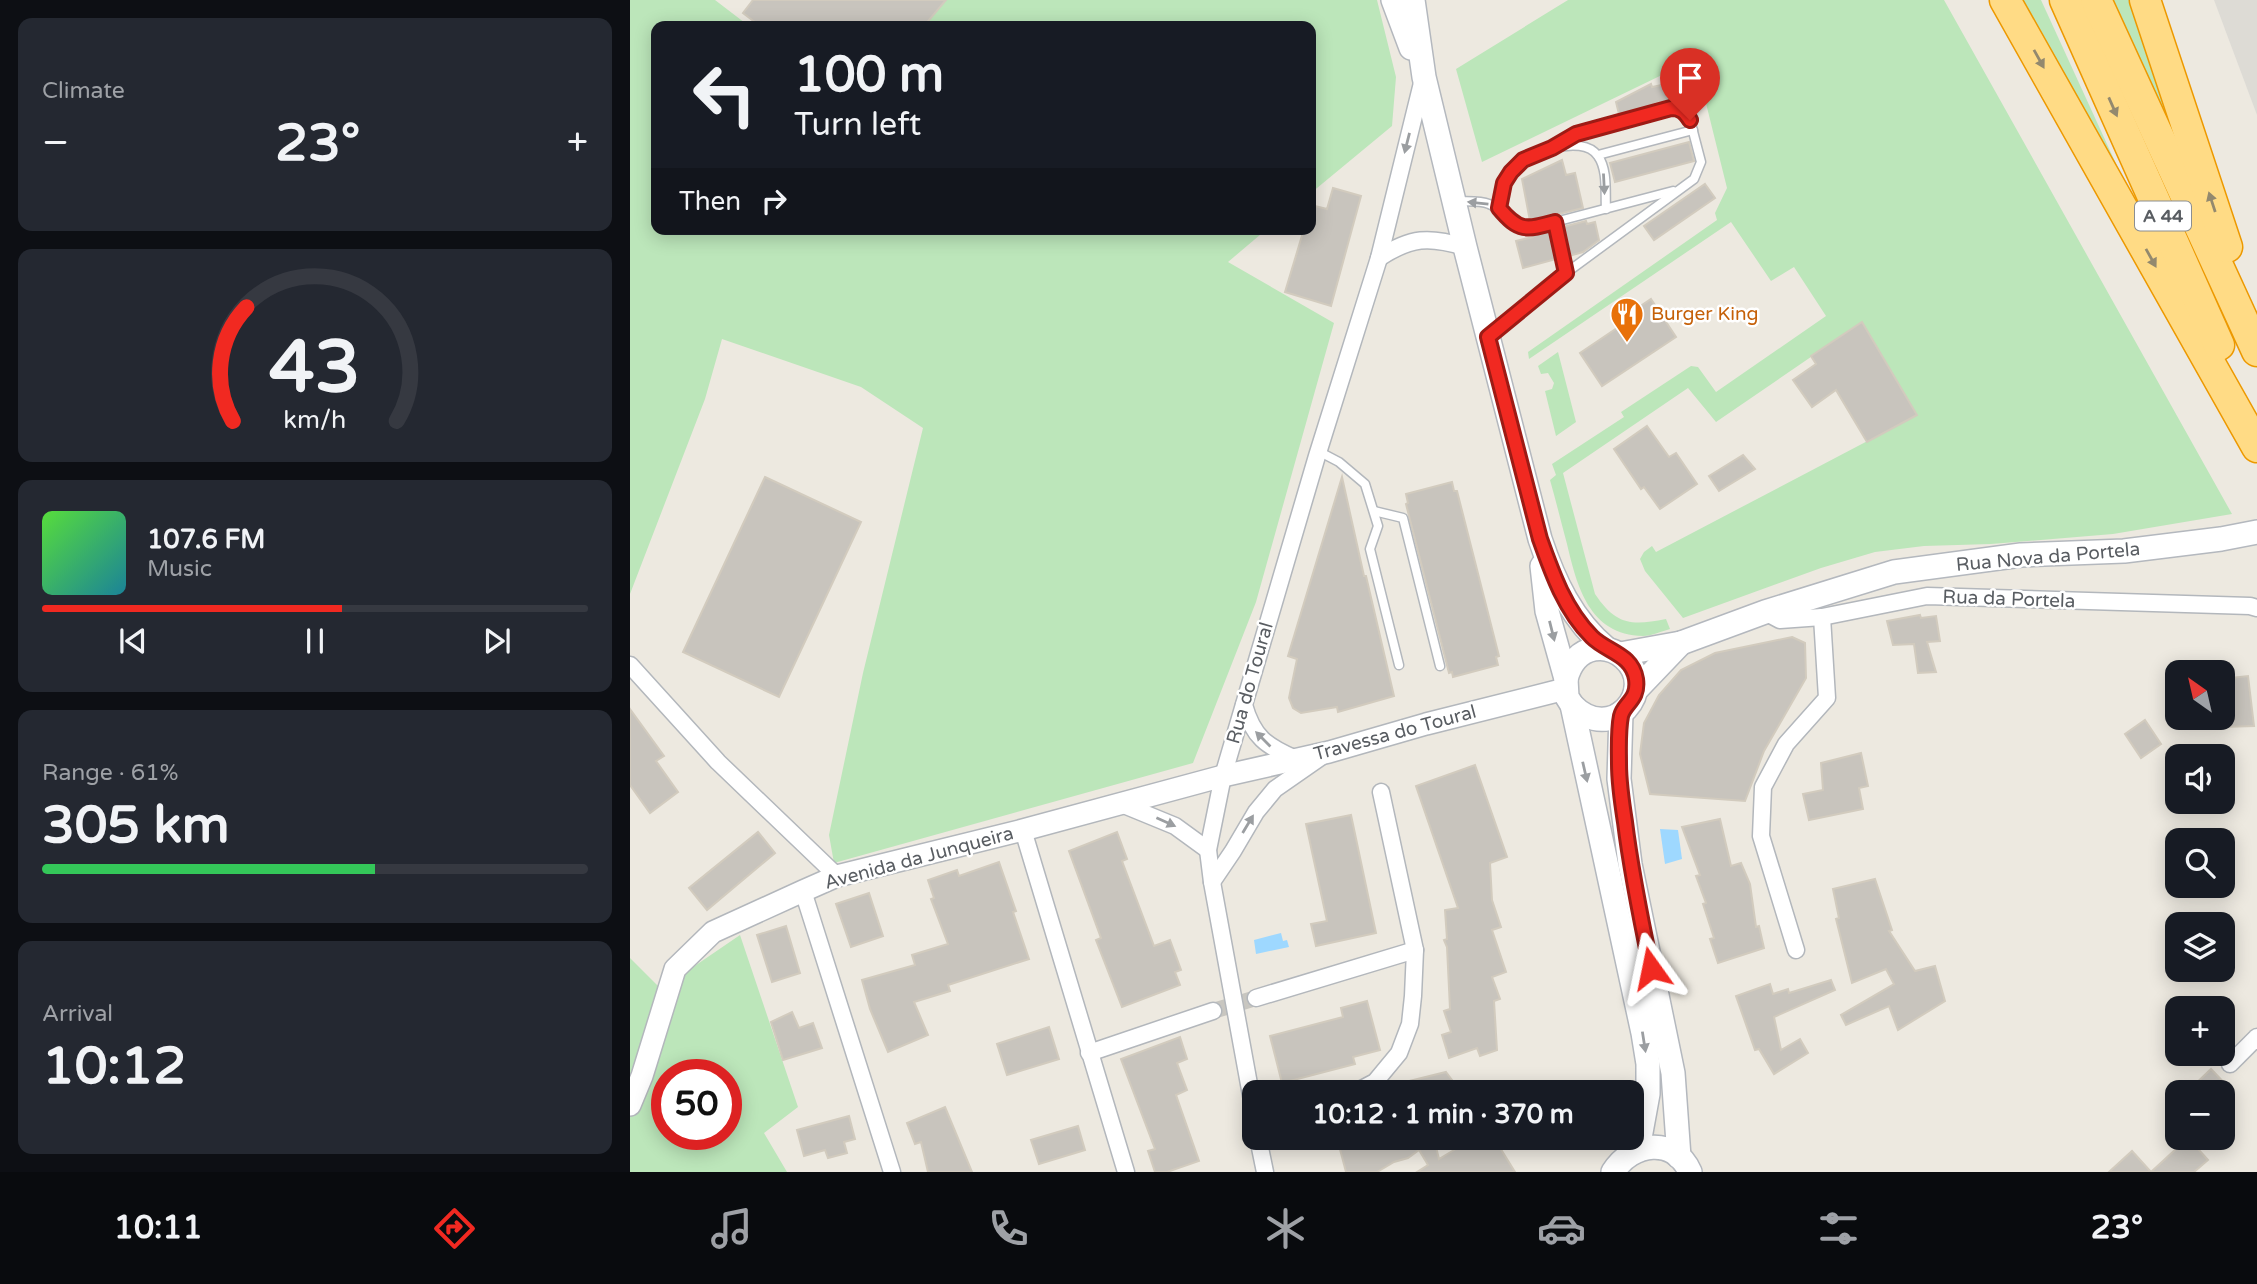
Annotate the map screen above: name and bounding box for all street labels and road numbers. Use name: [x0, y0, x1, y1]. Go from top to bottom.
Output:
road number: A 44: [2135, 202, 2191, 230]
street label: Rua Nova da Portela: [1955, 538, 2141, 576]
street label: Rua da Portela: [1942, 586, 2076, 612]
street label: Rua do Toural: [1222, 620, 1278, 746]
street label: Travessa do Toural: [1311, 701, 1479, 765]
street label: Avenida da Junqueira: [822, 822, 1016, 894]

